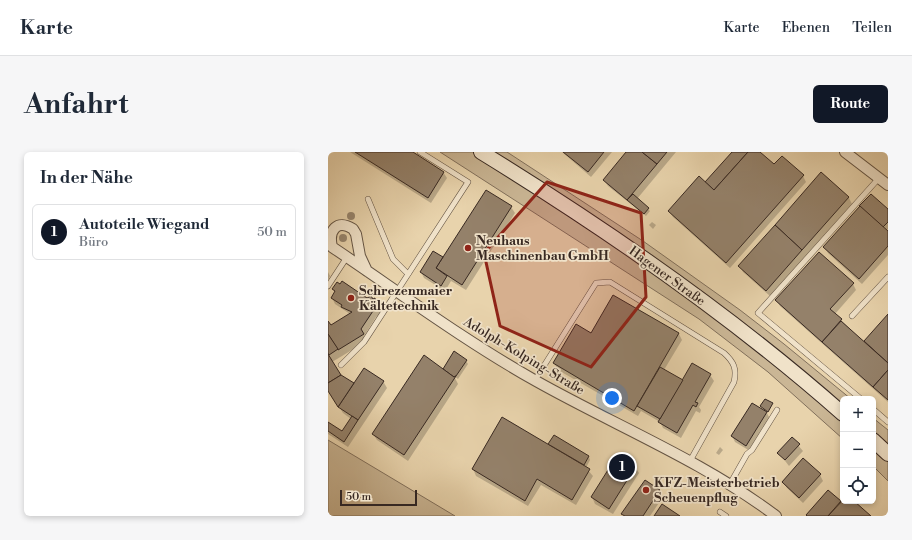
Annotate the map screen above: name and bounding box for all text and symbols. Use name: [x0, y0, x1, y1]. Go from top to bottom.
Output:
text: Karte: [20, 16, 73, 40]
text: Karte: [723, 19, 760, 37]
text: Ebenen: [782, 19, 830, 37]
text: Teilen: [852, 19, 892, 37]
button: Route: [813, 85, 888, 123]
text: Anfahrt: [24, 87, 128, 122]
text: In der Nähe: [40, 167, 133, 189]
text: Autoteile Wiegand: [79, 215, 210, 234]
text: 1: [51, 224, 57, 240]
text: 50 m: [257, 224, 287, 240]
place label: Neuhaus Maschinenbau GmbH: [476, 233, 609, 264]
text: Büro: [79, 234, 108, 250]
marker: Neuhaus Maschinenbau GmbH: [463, 243, 473, 253]
street label: Hagener Straße: [626, 243, 709, 309]
place label: Schrezenmaier Kältetechnik: [359, 283, 453, 314]
marker: Schrezenmaier Kältetechnik: [346, 293, 356, 303]
street label: Adolph-Kolping-Straße: [460, 313, 588, 399]
your location: [602, 388, 622, 408]
map controls: [840, 396, 876, 504]
button: +: [840, 396, 876, 432]
button: −: [840, 432, 876, 468]
pin: 1: [609, 452, 635, 482]
button: locate: [840, 468, 876, 504]
place label: KFZ-Meisterbetrieb Scheuenpflug: [654, 475, 780, 506]
marker: KFZ-Meisterbetrieb Scheuenpflug: [641, 485, 651, 495]
scale bar: [340, 488, 417, 507]
text: 50 m: [346, 490, 371, 504]

